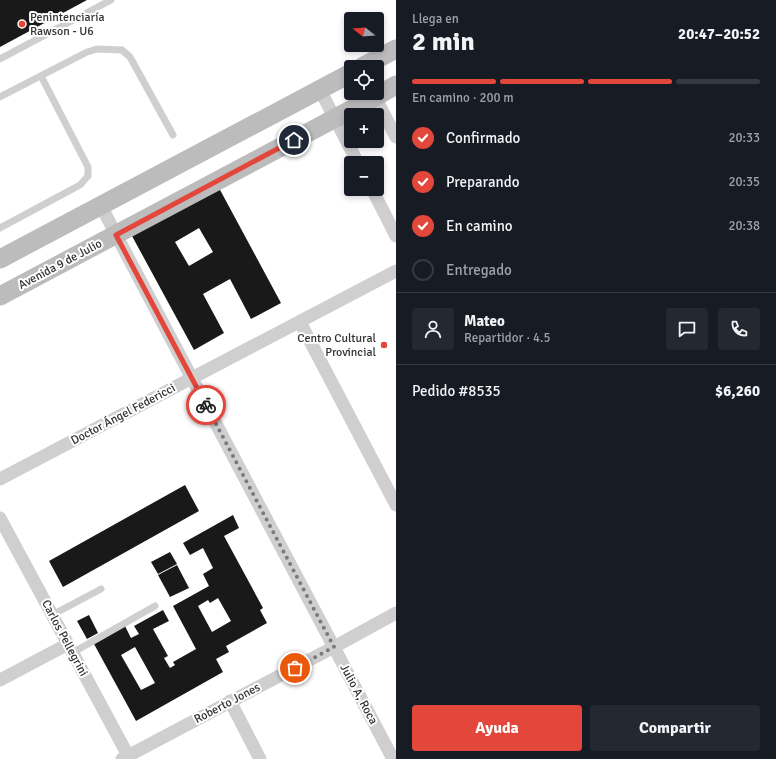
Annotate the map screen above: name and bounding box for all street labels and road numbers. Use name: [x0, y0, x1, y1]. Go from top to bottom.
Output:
street label: Avenida 9 de Julio: [16, 236, 105, 293]
street label: Doctor Ángel Federicci: [68, 381, 178, 448]
street label: Carlos Pellegrini: [38, 597, 91, 679]
street label: Julio A, Roca: [336, 661, 381, 727]
street label: Roberto Jones: [192, 680, 263, 727]

